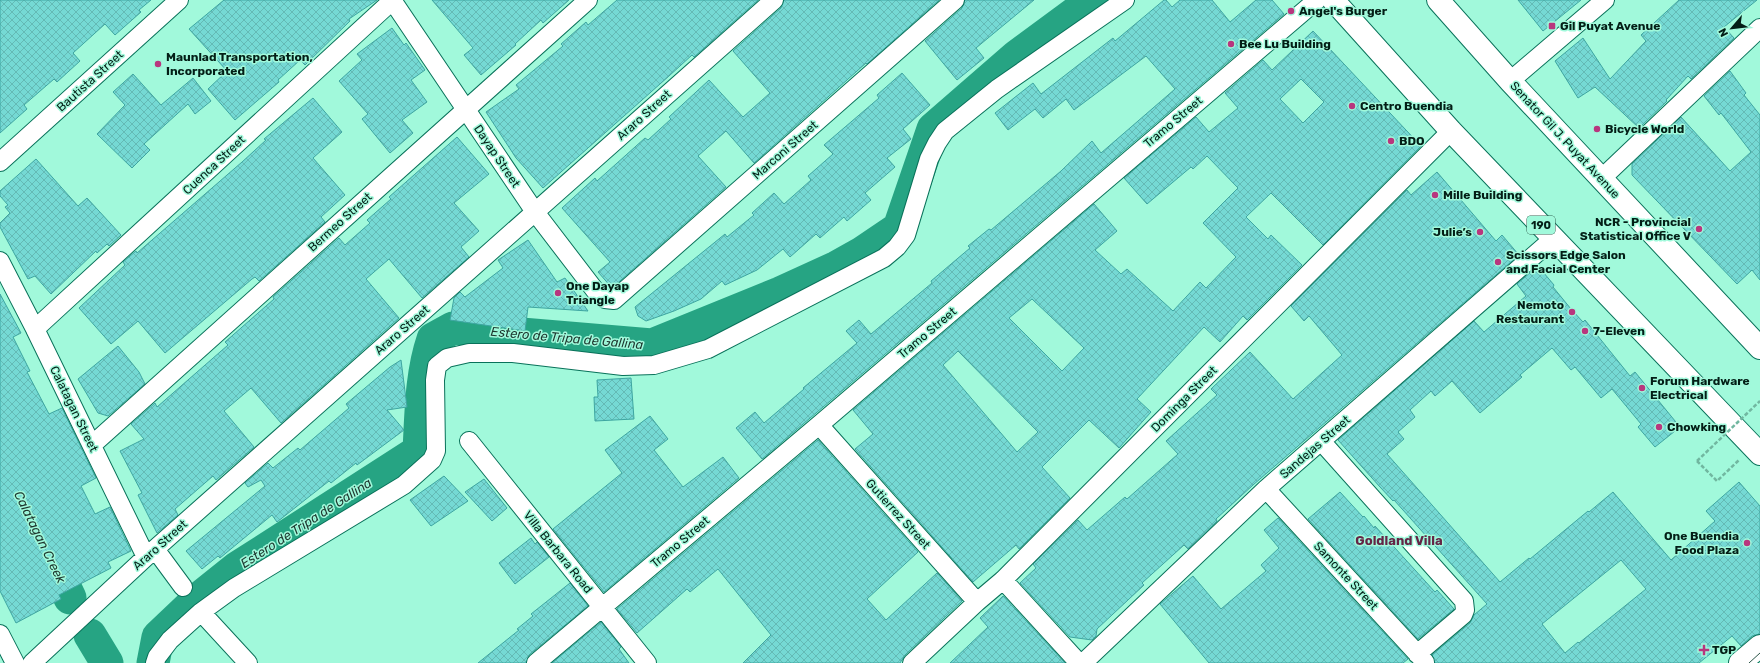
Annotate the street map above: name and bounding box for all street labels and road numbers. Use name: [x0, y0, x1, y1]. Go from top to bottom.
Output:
street label: Bautista Street: [54, 47, 126, 114]
street label: Senator Gil J. Puyat Avenue: [1507, 79, 1623, 201]
street label: Araro Street: [614, 87, 674, 143]
street label: Tramo Street: [1141, 93, 1205, 151]
street label: Marconi Street: [749, 118, 821, 182]
street label: Dayap Street: [471, 122, 523, 190]
street label: Cuenca Street: [180, 132, 248, 197]
street label: Bermeo Street: [305, 189, 375, 254]
road number: 190: [1527, 216, 1555, 234]
street label: Araro Street: [372, 302, 433, 358]
street label: Tramo Street: [895, 304, 959, 362]
street label: Dominga Street: [1148, 363, 1220, 435]
street label: Calatagan Street: [47, 364, 101, 455]
street label: Sandejas Street: [1277, 412, 1353, 481]
street label: Gutierrez Street: [863, 476, 933, 552]
street label: Villa Barbara Road: [521, 508, 595, 596]
street label: Tramo Street: [648, 513, 712, 571]
street label: Araro Street: [130, 517, 190, 573]
street label: Samonte Street: [1311, 539, 1381, 613]

